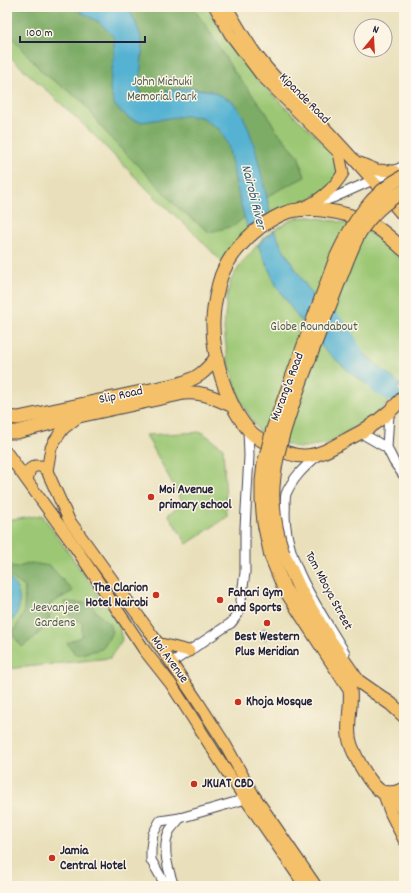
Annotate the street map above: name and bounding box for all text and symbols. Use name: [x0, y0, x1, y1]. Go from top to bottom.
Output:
scale bar: [20, 18, 145, 44]
north arrow: [353, 18, 393, 58]
text: N: [370, 22, 381, 39]
text: 100 m: [26, 25, 53, 42]
street label: Kipande Road: [274, 69, 334, 129]
park label: John Michuki Memorial Park: [127, 73, 197, 107]
water label: Nairobi River: [235, 163, 271, 233]
park label: Globe Roundabout: [270, 318, 358, 337]
street label: Murang'a Road: [266, 350, 310, 424]
street label: Slip Road: [97, 382, 145, 410]
place label: Moi Avenue primary school: [159, 481, 233, 515]
marker: Moi Avenue primary school: [146, 492, 156, 502]
street label: Tom Mboya Street: [299, 548, 357, 634]
place label: The Clarion Hotel Nairobi: [85, 579, 149, 613]
place label: Fahari Gym and Sports: [228, 584, 283, 618]
marker: The Clarion Hotel Nairobi: [151, 590, 161, 600]
marker: Fahari Gym and Sports: [215, 595, 225, 605]
park label: Jeevanjee Gardens: [31, 599, 80, 633]
marker: Best Western Plus Meridian: [262, 618, 272, 628]
place label: Best Western Plus Meridian: [234, 628, 300, 662]
street label: Moi Avenue: [145, 632, 193, 688]
place label: Khoja Mosque: [246, 693, 312, 712]
marker: Khoja Mosque: [233, 697, 243, 707]
place label: JKUAT CBD: [202, 775, 254, 794]
marker: JKUAT CBD: [189, 779, 199, 789]
place label: Jamia Central Hotel: [60, 842, 127, 876]
marker: Jamia Central Hotel: [47, 853, 57, 863]

